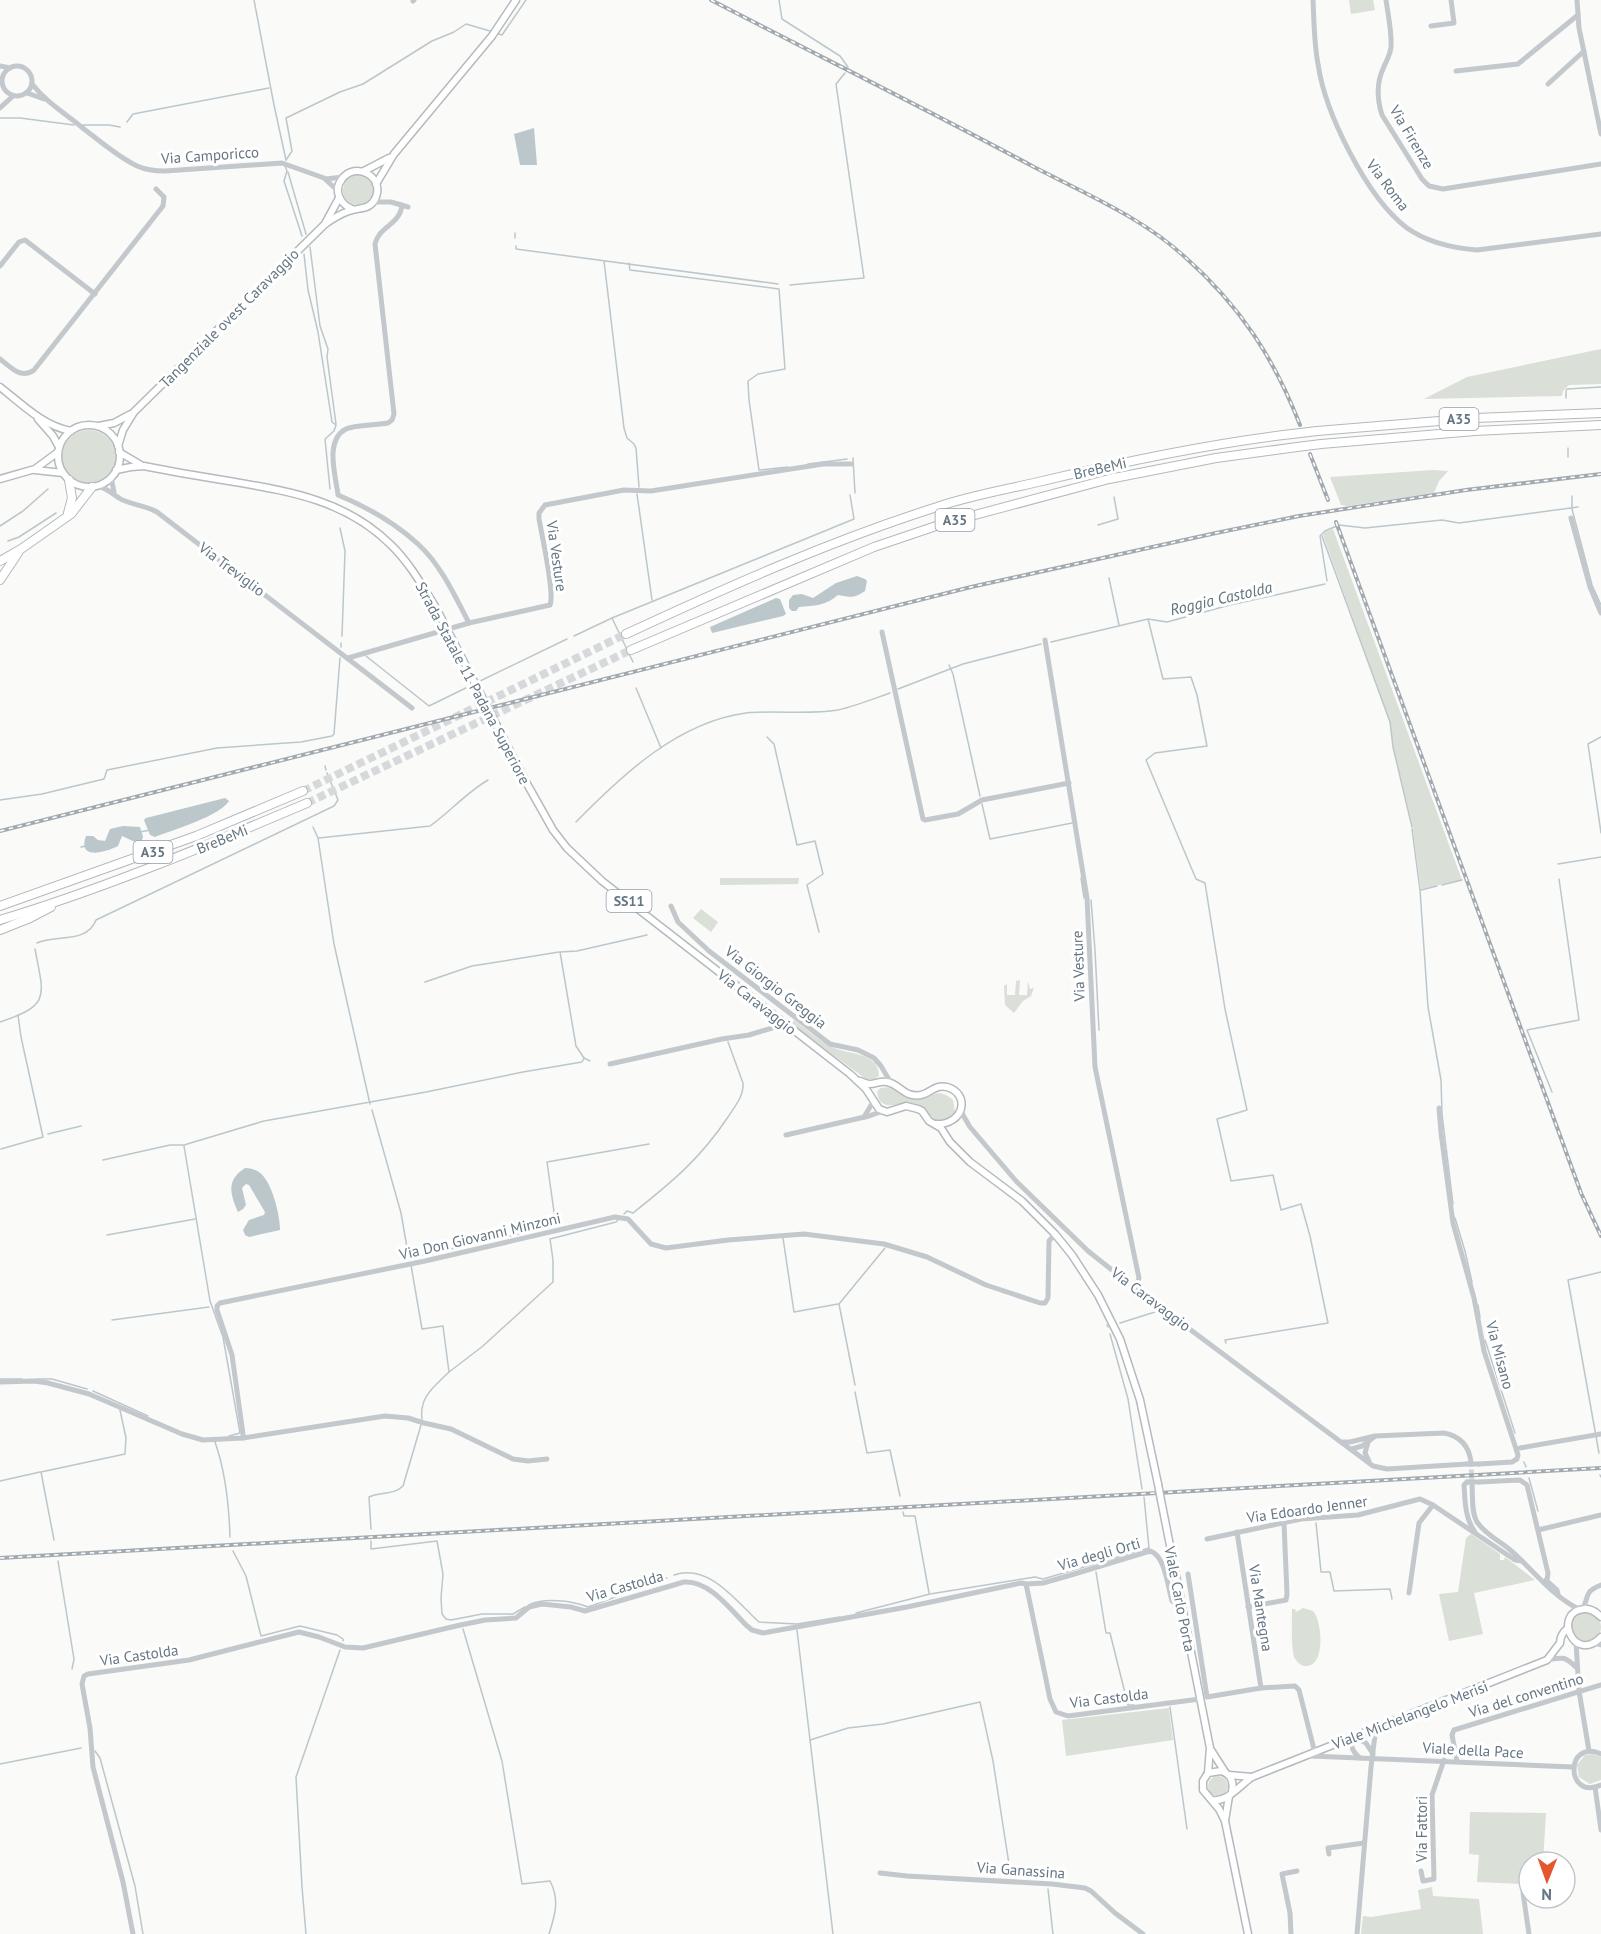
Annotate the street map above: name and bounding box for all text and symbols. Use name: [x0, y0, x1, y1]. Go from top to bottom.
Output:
street label: Via Firenze: [1385, 101, 1438, 172]
street label: Via Camporicco: [159, 142, 260, 168]
street label: Via Roma: [1362, 155, 1414, 215]
street label: Tangenziale ovest Caravaggio: [155, 244, 303, 392]
road number: A35: [1440, 408, 1478, 430]
street label: BreBeMi: [1072, 453, 1128, 483]
road number: A35: [936, 509, 974, 531]
street label: Via Vesture: [543, 519, 571, 592]
street label: Via Treviglio: [194, 537, 269, 600]
water label: Roggia Castolda: [1168, 576, 1274, 619]
street label: Strada Statale 11 Padana Superiore: [411, 578, 535, 788]
street label: BreBeMi: [194, 820, 250, 858]
road number: A35: [134, 841, 172, 863]
road number: SS11: [606, 890, 652, 912]
street label: Via Vesture: [1067, 930, 1089, 1003]
street label: Via Giorgio Greggia: [721, 941, 831, 1033]
street label: Via Caravaggio: [713, 965, 800, 1039]
street label: Via Don Giovanni Minzoni: [396, 1208, 563, 1264]
street label: Via Caravaggio: [1106, 1262, 1195, 1335]
street label: Via Misano: [1482, 1318, 1518, 1391]
street label: Via Edoardo Jenner: [1244, 1491, 1369, 1527]
street label: Via degli Orti: [1055, 1533, 1142, 1575]
street label: Viale Carlo Porta: [1160, 1544, 1200, 1653]
street label: Via Mantegna: [1245, 1562, 1277, 1653]
street label: Via Castolda: [583, 1566, 666, 1606]
street label: Via Castolda: [98, 1640, 179, 1670]
street label: Via del conventino: [1465, 1669, 1586, 1722]
street label: Viale Michelangelo Merisi: [1328, 1676, 1491, 1754]
street label: Via Castolda: [1068, 1684, 1149, 1712]
street label: Viale della Pace: [1421, 1738, 1524, 1762]
street label: Via Fattori: [1412, 1796, 1431, 1863]
north arrow: [1517, 1850, 1577, 1910]
street label: Via Ganassina: [975, 1857, 1066, 1883]
text: N: [1541, 1885, 1552, 1905]

